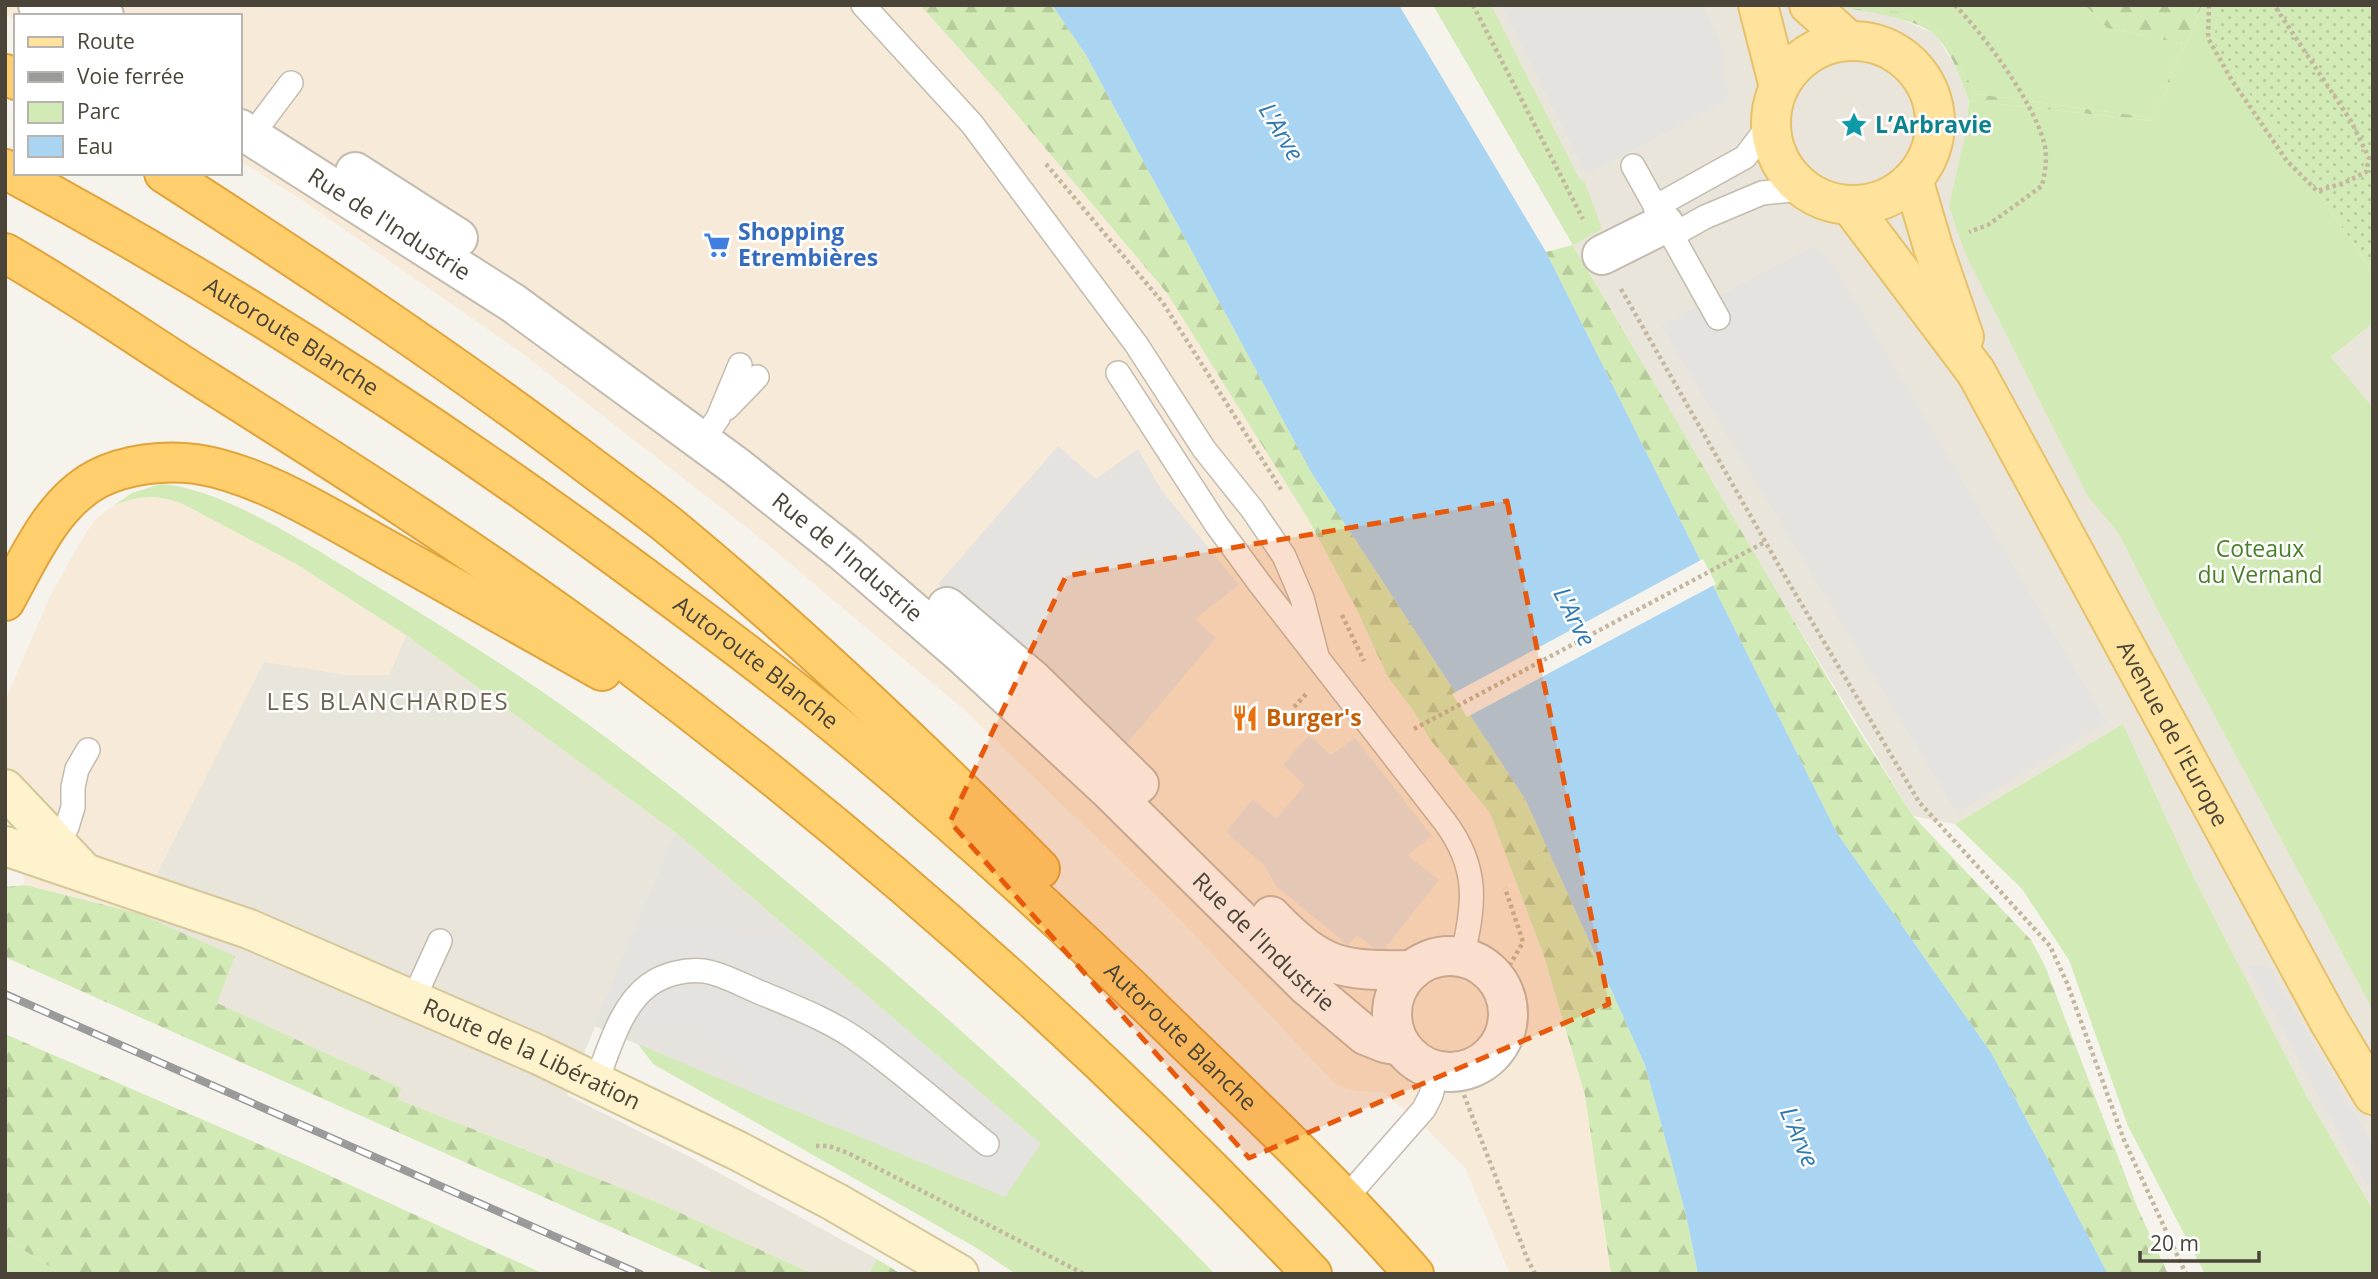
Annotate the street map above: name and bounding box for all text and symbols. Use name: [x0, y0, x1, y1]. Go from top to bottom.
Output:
legend: [14, 14, 242, 175]
text: Route: [77, 27, 135, 55]
text: Voie ferrée: [77, 62, 184, 90]
water label: L'Arve: [1252, 96, 1313, 167]
text: Parc: [77, 97, 120, 125]
place label: L’Arbravie: [1875, 108, 1992, 140]
place icon: L’Arbravie: [1839, 110, 1869, 140]
text: Eau: [77, 132, 113, 160]
street label: Rue de l'Industrie: [302, 160, 477, 287]
place label: Shopping Etrembières: [738, 215, 878, 273]
supermarket icon: Shopping Etrembières: [702, 230, 732, 260]
street label: Autoroute Blanche: [199, 269, 386, 403]
street label: Rue de l'Industrie: [766, 484, 930, 629]
park label: Coteaux du Vernand: [2197, 532, 2323, 590]
water label: L'Arve: [1546, 581, 1604, 652]
street label: Autoroute Blanche: [668, 588, 846, 736]
street label: Avenue de l'Europe: [2110, 635, 2237, 832]
district label: LES BLANCHARDES: [266, 684, 510, 717]
place label: Burger's: [1266, 701, 1362, 733]
restaurant icon: Burger's: [1230, 703, 1260, 733]
street label: Rue de l'Industrie: [1186, 865, 1342, 1018]
street label: Autoroute Blanche: [1098, 955, 1265, 1117]
street label: Route de la Libération: [419, 990, 646, 1117]
water label: L'Arve: [1773, 1101, 1828, 1172]
scale bar: [2140, 1220, 2259, 1264]
text: 20 m: [2150, 1229, 2199, 1257]

